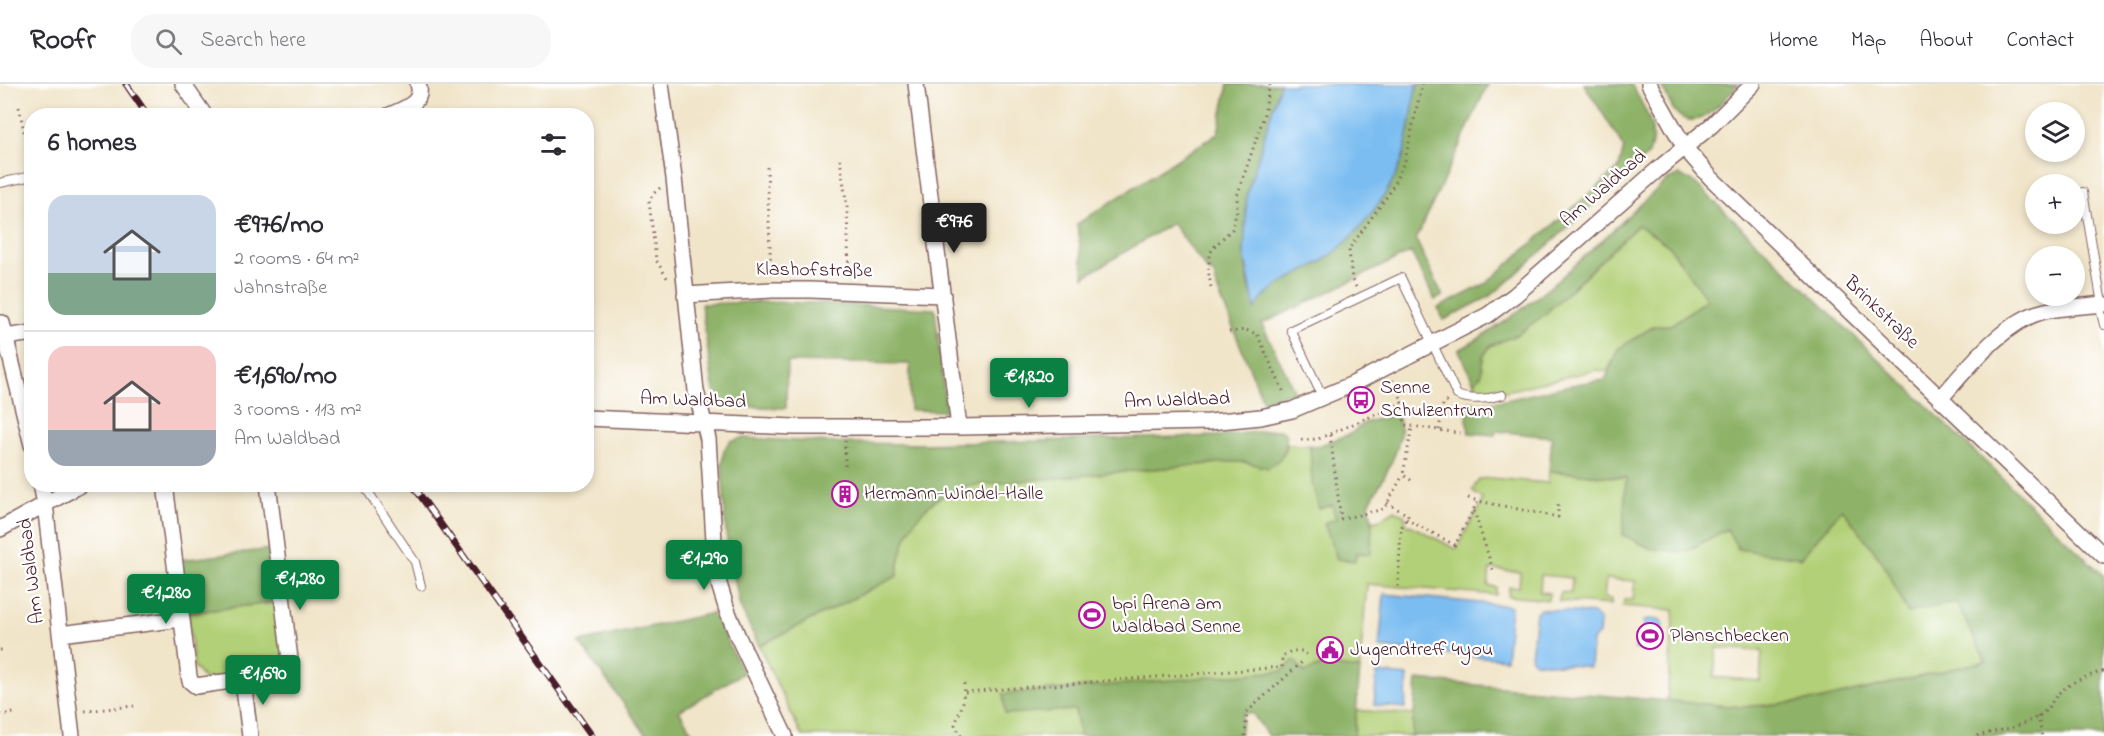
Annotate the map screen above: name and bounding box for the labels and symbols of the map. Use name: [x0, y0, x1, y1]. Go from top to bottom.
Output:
street label: Am Waldbad: [1554, 143, 1654, 235]
pin: €976: [918, 203, 990, 254]
street label: Klashofstraße: [755, 255, 873, 287]
street label: Brinkstraße: [1836, 269, 1925, 357]
pin: €1,820: [980, 358, 1078, 409]
place label: Senne Schulzentrum: [1380, 374, 1493, 426]
street label: Am Waldbad: [639, 385, 747, 417]
street label: Am Waldbad: [1123, 385, 1231, 417]
bus stop icon: Senne Schulzentrum: [1346, 385, 1376, 415]
building icon: Hermann-Windel-Halle: [830, 479, 860, 509]
place label: Hermann-Windel-Halle: [864, 480, 1043, 509]
street label: Am Waldbad: [11, 516, 53, 626]
pin: €1,290: [655, 540, 753, 591]
pin: €1,280: [251, 560, 349, 611]
pin: €1,280: [117, 574, 215, 625]
place label: bpi Arena am Waldbad Senne: [1112, 590, 1241, 642]
sports icon: bpi Arena am Waldbad Senne: [1077, 600, 1107, 630]
sports icon: Planschbecken: [1635, 621, 1665, 651]
place label: Planschbecken: [1670, 622, 1789, 651]
public building icon: Jugendtreff 4you: [1315, 635, 1345, 665]
place label: Jugendtreff 4you: [1350, 636, 1493, 666]
pin: €1,690: [214, 655, 312, 706]

